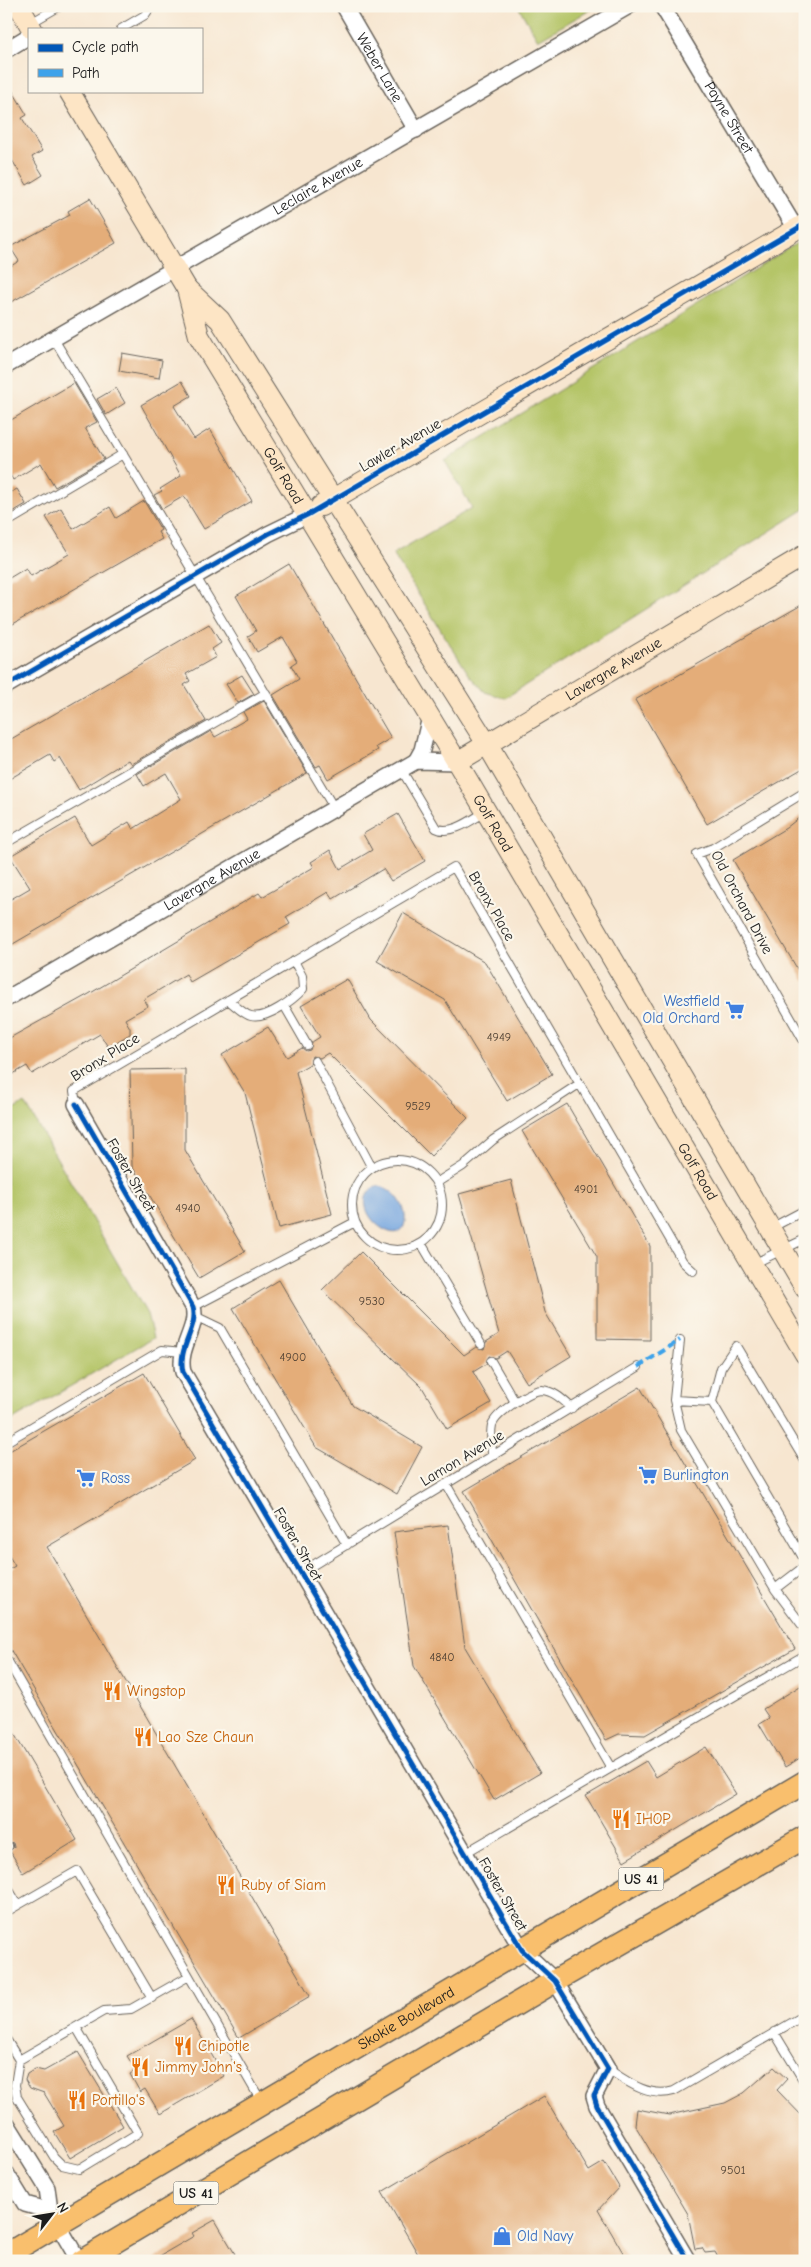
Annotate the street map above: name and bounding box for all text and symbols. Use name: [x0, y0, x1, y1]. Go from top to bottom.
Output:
legend: [28, 28, 202, 92]
street label: Weber Lane: [353, 30, 407, 106]
text: Cycle path: [72, 38, 139, 56]
text: Path: [72, 64, 100, 82]
street label: Payne Street: [700, 78, 758, 157]
street label: Leclaire Avenue: [270, 153, 366, 219]
street label: Lawler Avenue: [356, 414, 444, 476]
street label: Golf Road: [259, 444, 308, 507]
street label: Lavergne Avenue: [562, 633, 665, 704]
street label: Golf Road: [469, 791, 517, 855]
street label: Lavergne Avenue: [160, 844, 264, 915]
street label: Old Orchard Drive: [707, 847, 777, 957]
street label: Bronx Place: [465, 868, 519, 944]
place label: Westfield Old Orchard: [642, 992, 720, 1027]
supermarket icon: Westfield Old Orchard: [724, 999, 746, 1021]
street label: Bronx Place: [67, 1029, 143, 1085]
house number: 4949: [487, 1030, 511, 1044]
house number: 9529: [405, 1099, 431, 1113]
street label: Foster Street: [103, 1135, 160, 1216]
street label: Golf Road: [674, 1139, 722, 1203]
house number: 4901: [574, 1182, 598, 1196]
house number: 4940: [175, 1201, 201, 1215]
house number: 9530: [359, 1294, 385, 1308]
house number: 4900: [280, 1350, 306, 1364]
street label: Lamon Avenue: [417, 1426, 507, 1490]
supermarket icon: Burlington: [637, 1464, 659, 1486]
place label: Burlington: [663, 1466, 729, 1484]
supermarket icon: Ross: [75, 1467, 97, 1489]
place label: Ross: [101, 1469, 130, 1487]
street label: Foster Street: [270, 1504, 327, 1585]
house number: 4840: [429, 1650, 455, 1664]
restaurant icon: Wingstop: [101, 1680, 123, 1702]
place label: Wingstop: [127, 1682, 186, 1700]
restaurant icon: Lao Sze Chaun: [132, 1726, 154, 1748]
place label: Lao Sze Chaun: [158, 1728, 254, 1746]
restaurant icon: IHOP: [610, 1808, 632, 1830]
place label: IHOP: [636, 1810, 671, 1828]
street label: Foster Street: [475, 1854, 532, 1935]
road number: US 41: [618, 1868, 664, 1890]
restaurant icon: Ruby of Siam: [215, 1874, 237, 1896]
place label: Ruby of Siam: [241, 1876, 326, 1894]
street label: Skokie Boulevard: [355, 1983, 458, 2054]
restaurant icon: Chipotle: [172, 2035, 194, 2057]
place label: Chipotle: [198, 2037, 250, 2055]
restaurant icon: Jimmy John's: [129, 2056, 151, 2078]
place label: Jimmy John's: [155, 2058, 242, 2076]
restaurant icon: Portillo's: [66, 2089, 88, 2111]
place label: Portillo's: [92, 2091, 145, 2109]
house number: 9501: [721, 2163, 746, 2177]
road number: US 41: [174, 2182, 218, 2204]
north arrow: [28, 2190, 78, 2240]
text: N: [53, 2199, 72, 2216]
shop icon: Old Navy: [491, 2225, 513, 2247]
place label: Old Navy: [517, 2227, 574, 2245]

